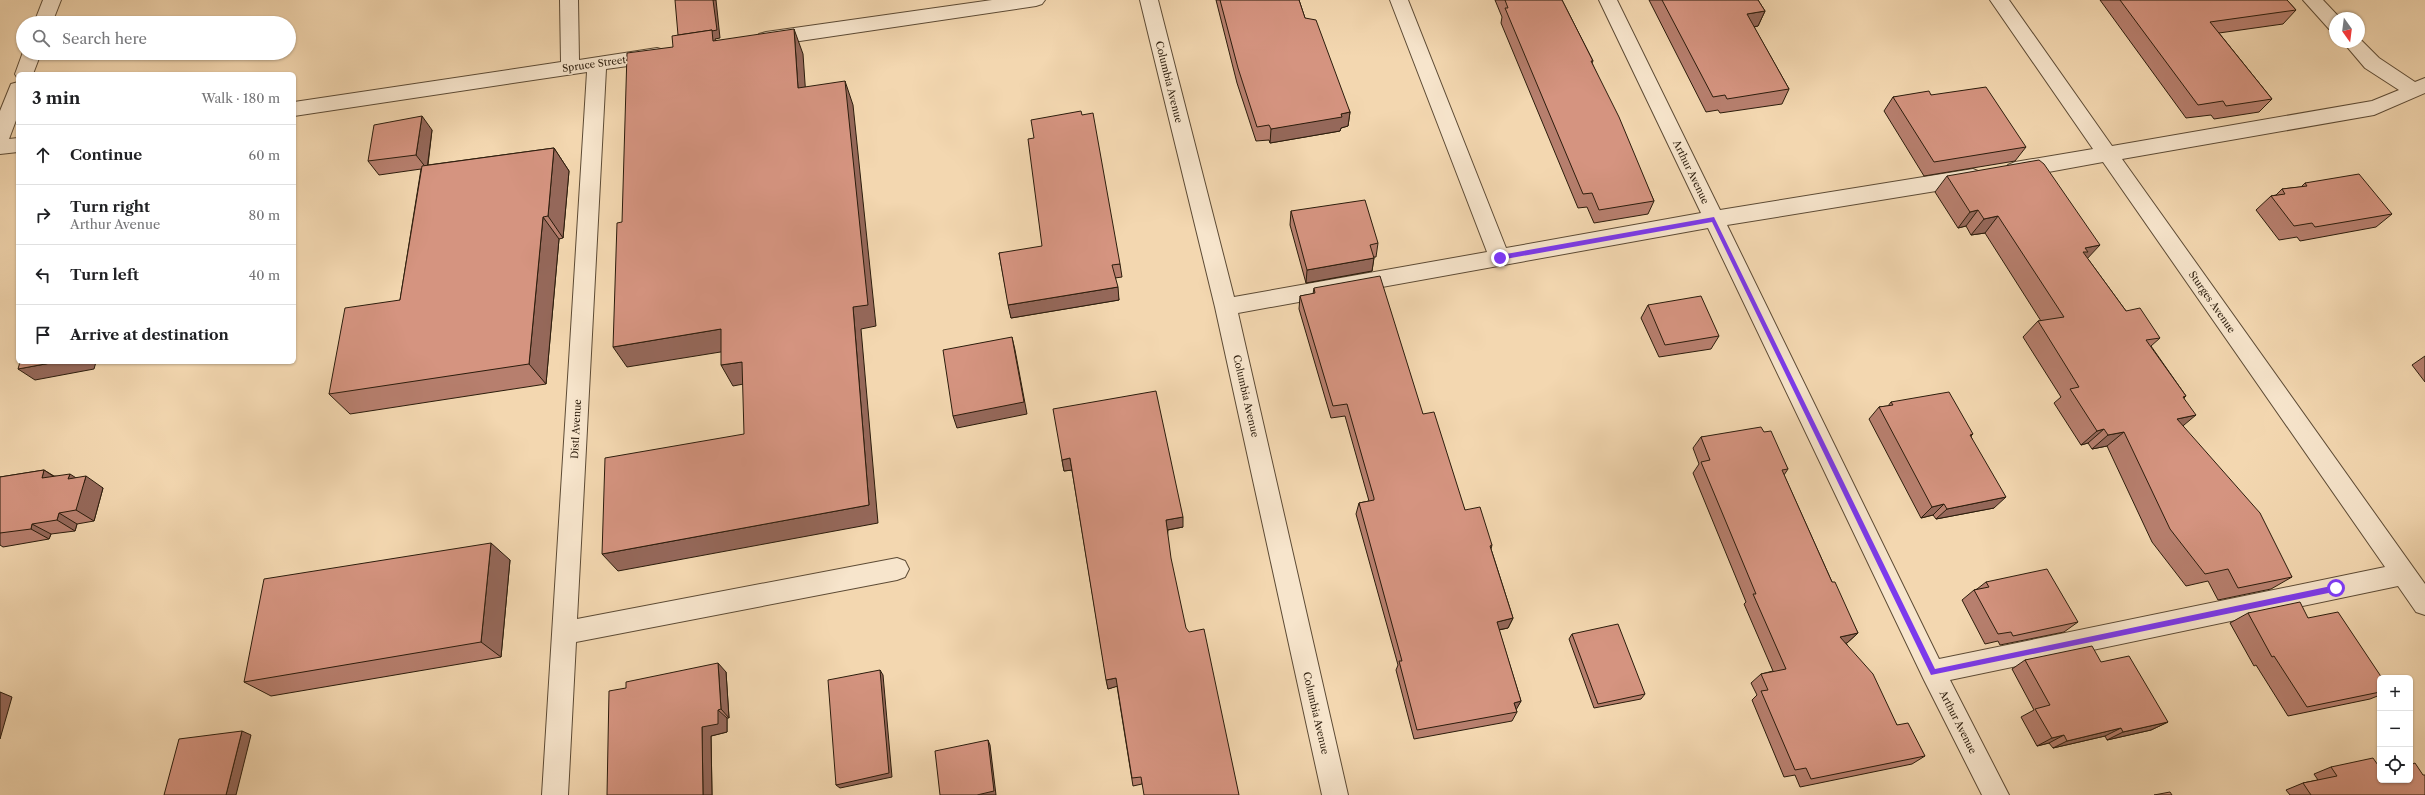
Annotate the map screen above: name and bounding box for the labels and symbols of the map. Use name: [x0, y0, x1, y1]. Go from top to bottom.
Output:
north arrow: [2329, 12, 2365, 48]
street label: Columbia Avenue: [1152, 40, 1186, 125]
street label: Spruce Street: [561, 53, 627, 75]
street label: Arthur Avenue: [1670, 137, 1712, 206]
route end: [1491, 249, 1509, 267]
street label: Sturges Avenue: [2186, 268, 2238, 336]
street label: Columbia Avenue: [1230, 353, 1262, 439]
street label: Distl Avenue: [568, 398, 584, 459]
route start: [2327, 579, 2345, 597]
street label: Columbia Avenue: [1300, 670, 1332, 756]
street label: Arthur Avenue: [1936, 687, 1980, 756]

